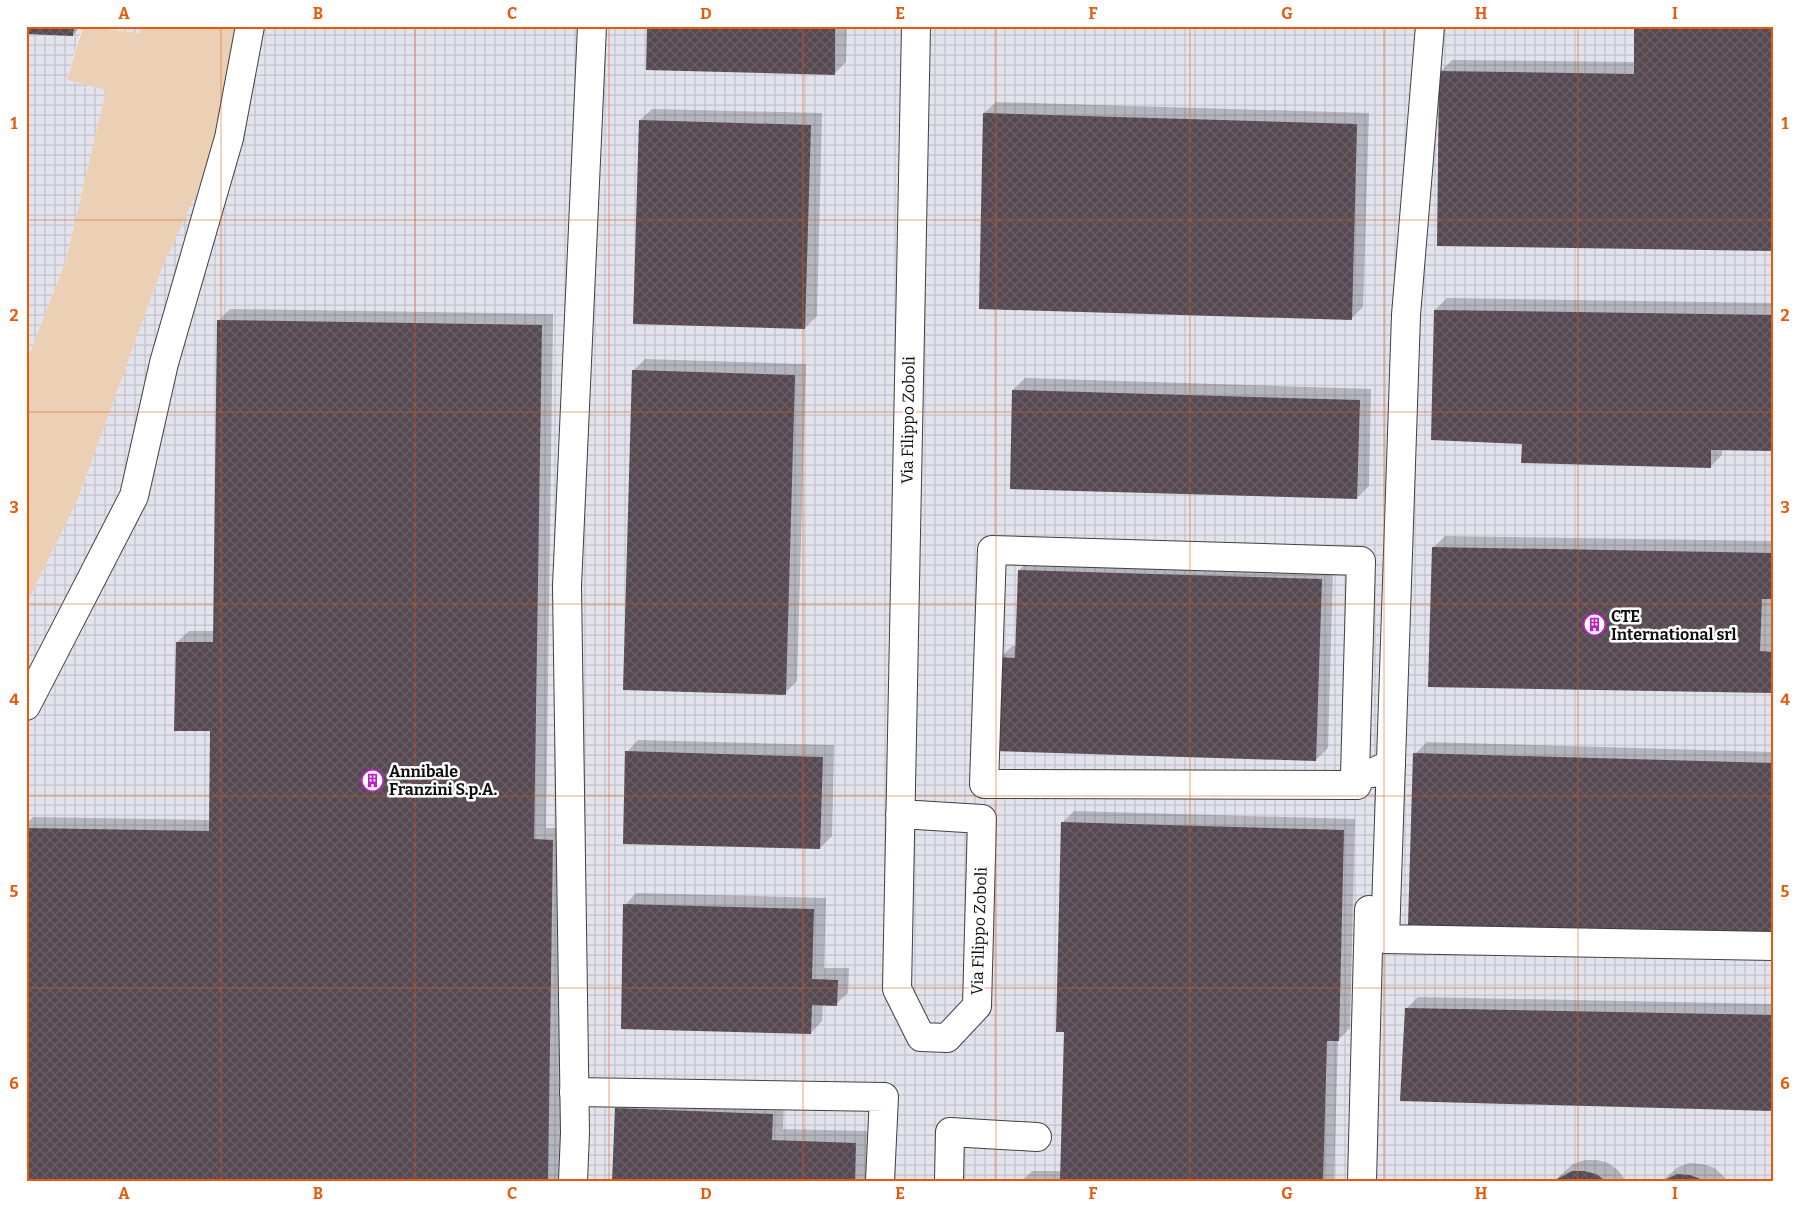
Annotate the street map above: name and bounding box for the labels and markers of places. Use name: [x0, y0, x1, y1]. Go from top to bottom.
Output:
place label: CTE International srl: [1611, 607, 1737, 644]
building icon: CTE International srl: [1583, 613, 1607, 637]
place label: Annibale Franzini S.p.A.: [389, 762, 497, 799]
building icon: Annibale Franzini S.p.A.: [361, 768, 385, 792]

